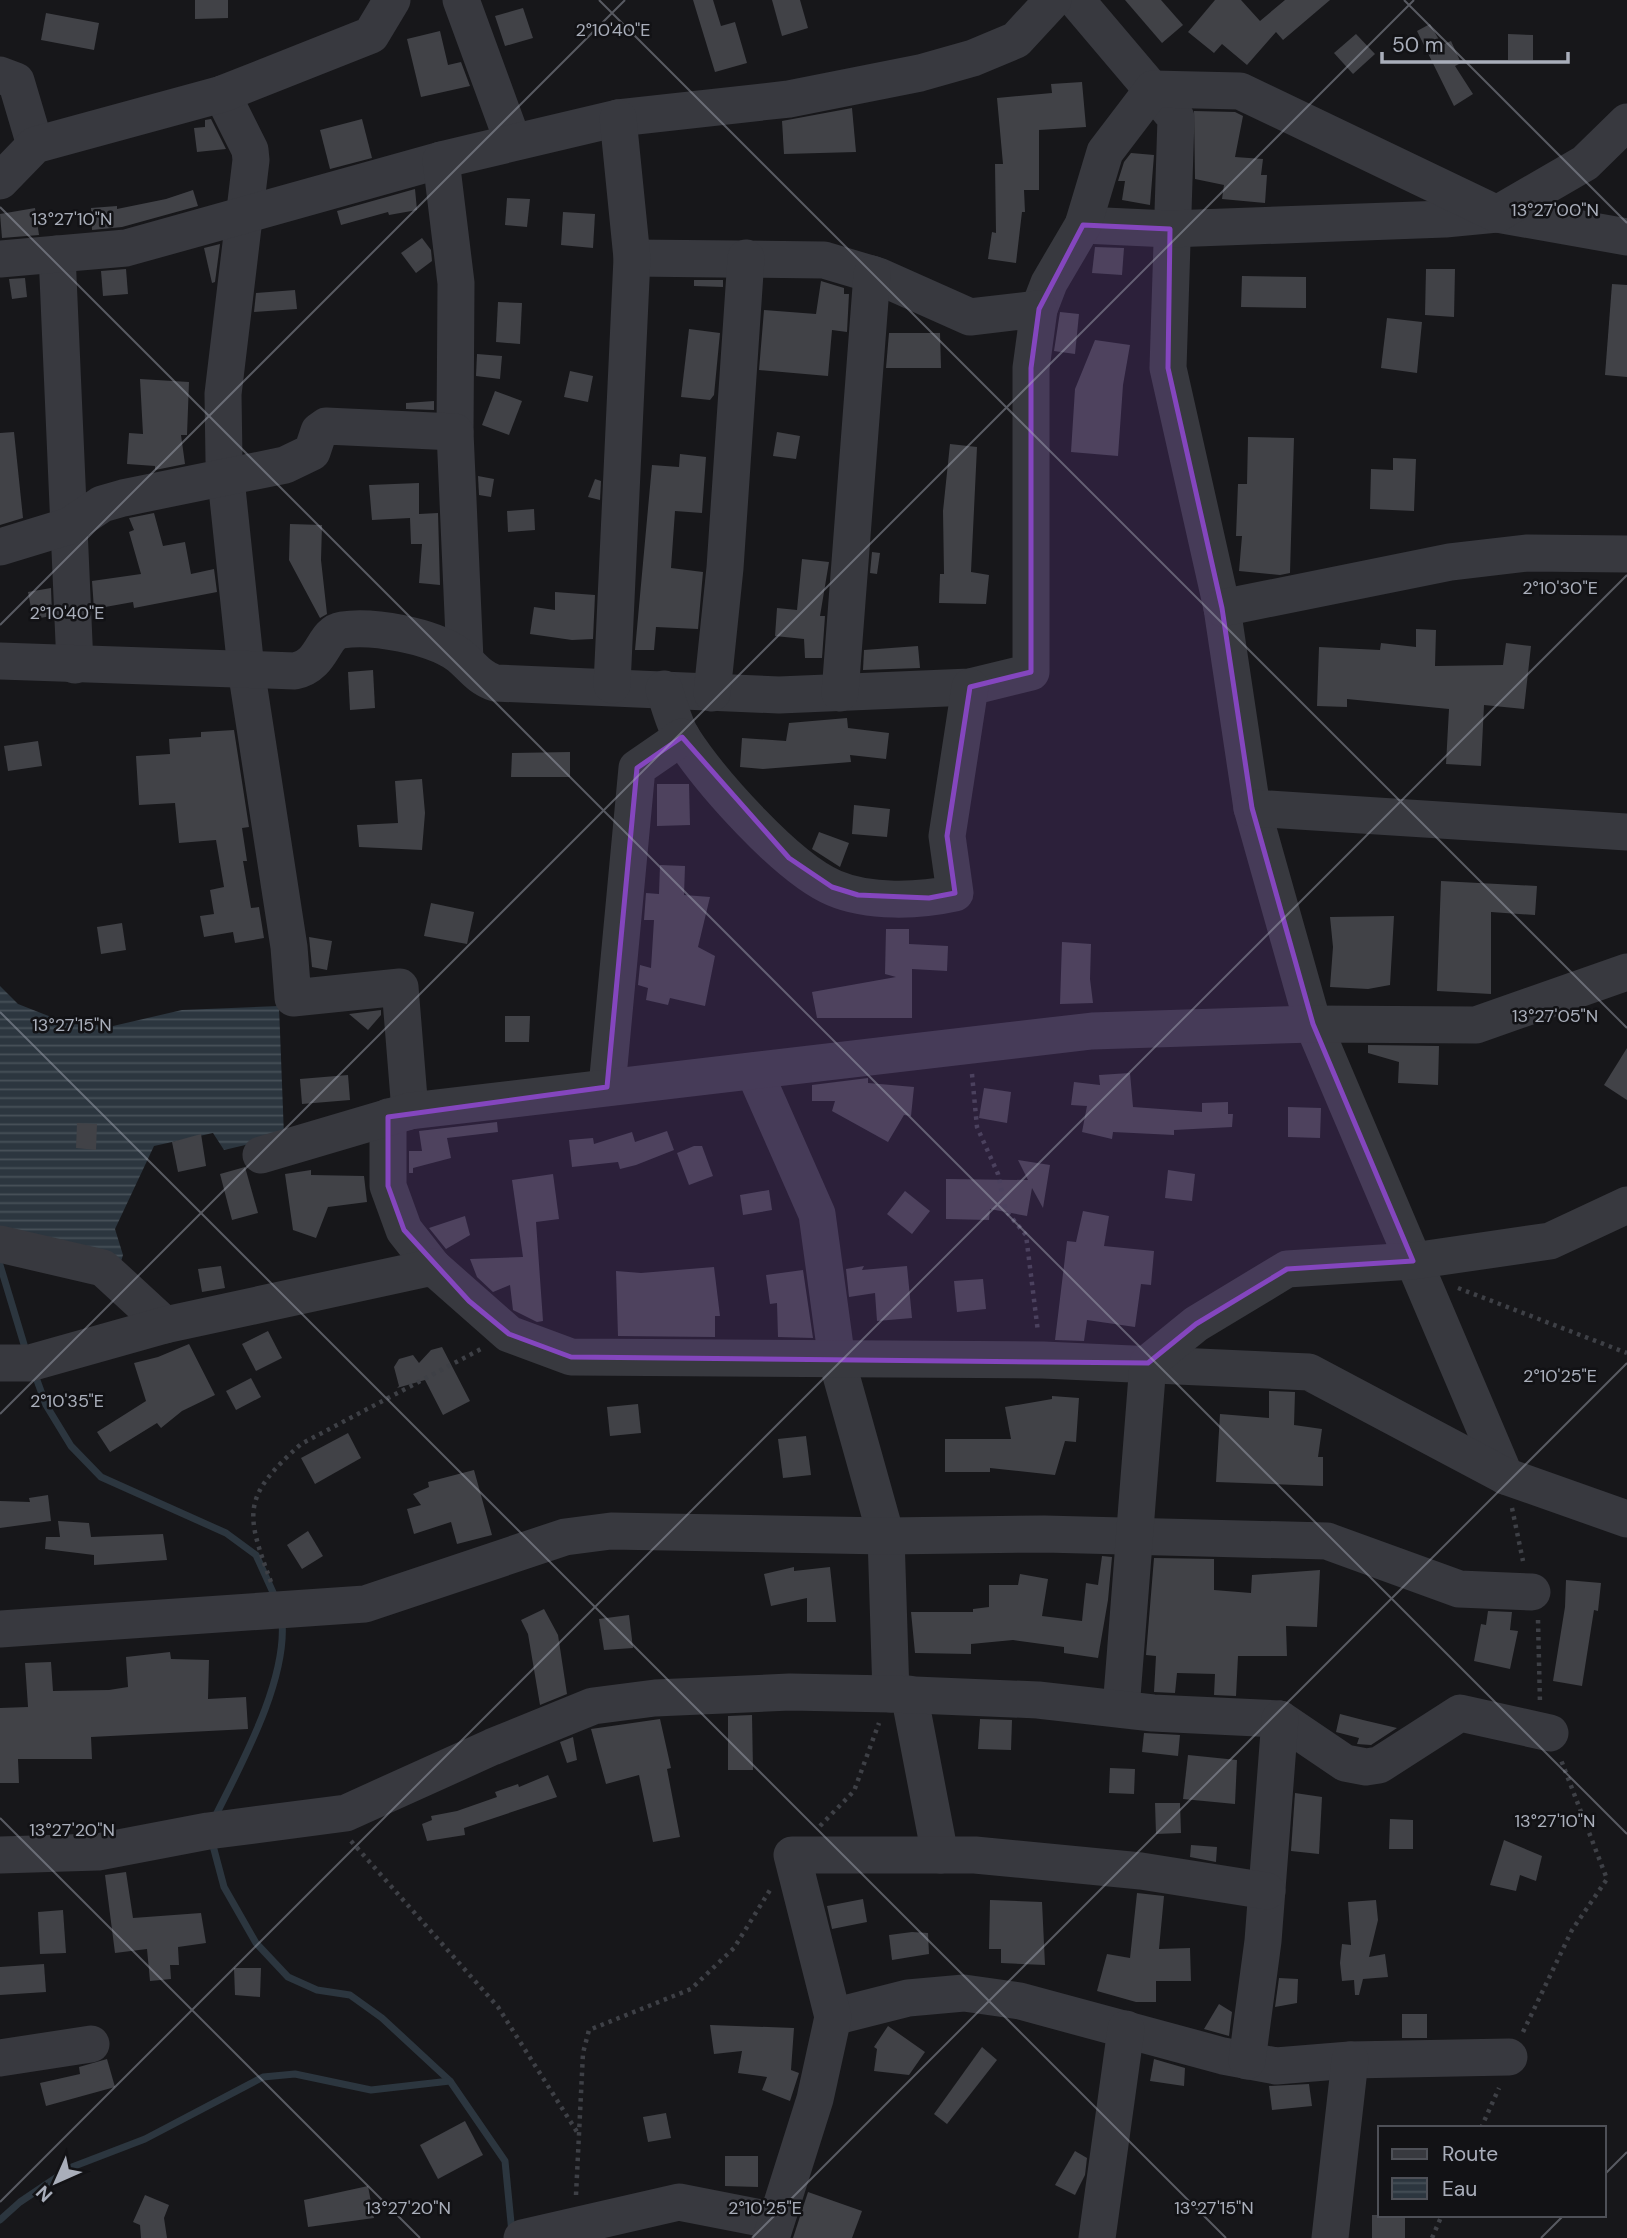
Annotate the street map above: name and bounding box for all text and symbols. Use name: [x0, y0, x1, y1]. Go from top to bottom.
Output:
text: 2°10'40"E: [575, 18, 651, 42]
scale bar: [1382, 21, 1568, 65]
text: 50 m: [1392, 31, 1443, 59]
text: 13°27'00"N: [1511, 198, 1599, 222]
text: 13°27'10"N: [31, 207, 113, 231]
text: 2°10'30"E: [1522, 576, 1598, 600]
text: 2°10'40"E: [29, 601, 105, 625]
text: 13°27'05"N: [1512, 1004, 1598, 1028]
text: 13°27'15"N: [32, 1013, 112, 1037]
text: 2°10'25"E: [1523, 1364, 1597, 1388]
text: 2°10'35"E: [30, 1389, 104, 1413]
text: 13°27'10"N: [1514, 1809, 1596, 1833]
text: 13°27'20"N: [29, 1818, 115, 1842]
legend: [1378, 2126, 1606, 2217]
text: Route: [1442, 2140, 1498, 2168]
north arrow: [21, 2147, 91, 2217]
text: Eau: [1442, 2175, 1477, 2203]
text: N: [31, 2180, 58, 2207]
text: 13°27'20"N: [365, 2196, 451, 2220]
text: 2°10'25"E: [728, 2196, 802, 2220]
text: 13°27'15"N: [1174, 2196, 1254, 2220]

